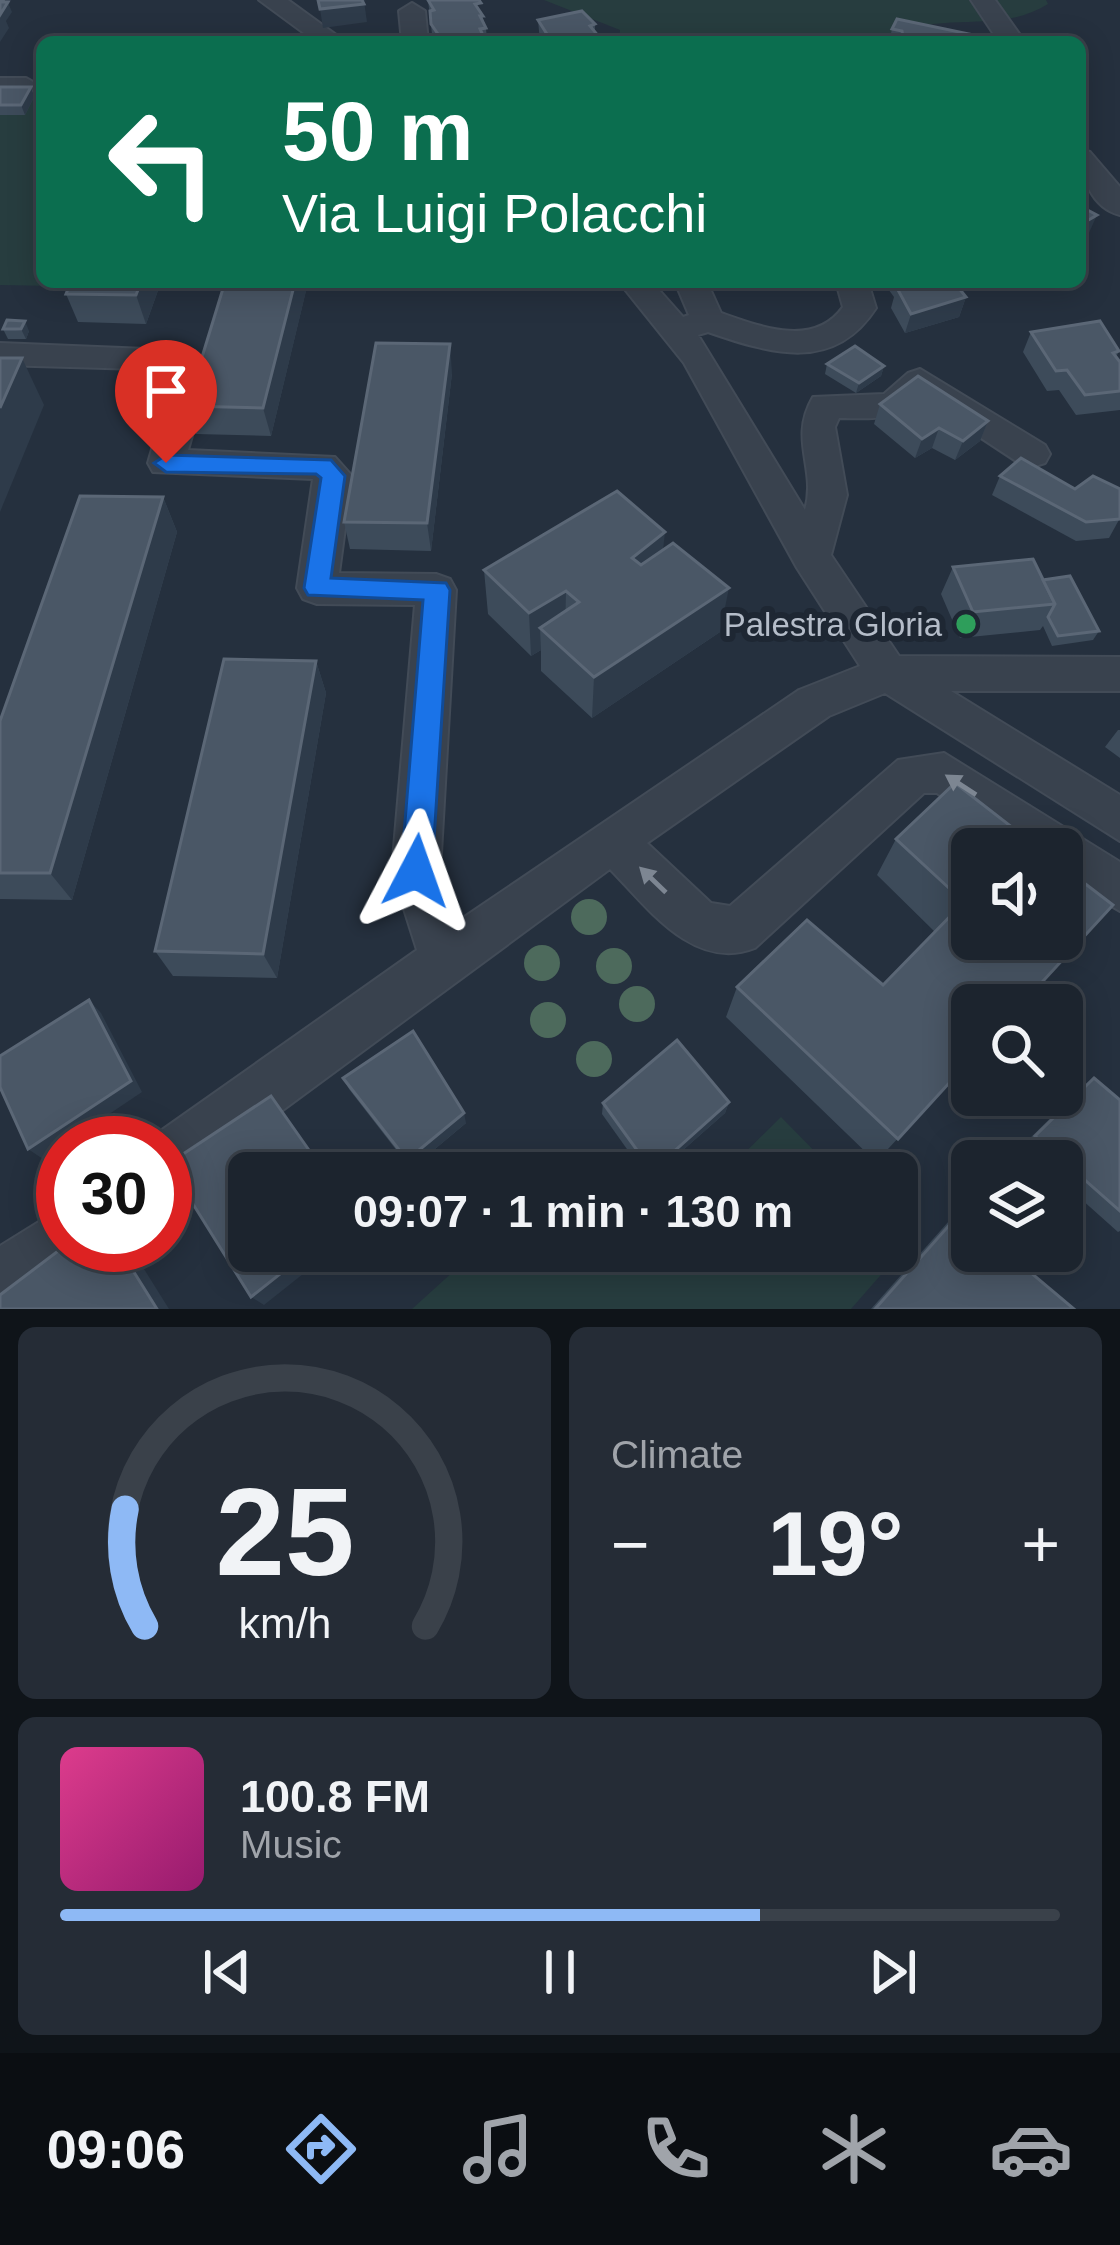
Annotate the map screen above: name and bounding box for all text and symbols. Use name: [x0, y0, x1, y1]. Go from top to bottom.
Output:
icon: left: [84, 84, 240, 240]
text: 50 m: [282, 84, 473, 178]
text: Via Luigi Polacchi: [282, 183, 707, 243]
pin: [115, 340, 217, 463]
icon: arrive: [133, 358, 199, 424]
place label: Palestra Gloria: [724, 606, 943, 643]
marker: Palestra Gloria: [953, 611, 979, 637]
one-way arrow: [945, 774, 978, 796]
position arrow: [353, 808, 479, 934]
map controls: [951, 828, 1083, 1272]
button: sound: [951, 828, 1083, 960]
one-way arrow: [639, 866, 668, 894]
button: search: [951, 984, 1083, 1116]
speed limit sign: 30: [36, 1116, 192, 1272]
button: layers: [951, 1140, 1083, 1272]
text: 09:07 · 1 min · 130 m: [353, 1186, 793, 1237]
text: Climate: [611, 1433, 743, 1476]
text: 25: [215, 1462, 354, 1601]
text: 19°: [767, 1494, 904, 1594]
text: −: [611, 1507, 650, 1581]
text: +: [1021, 1507, 1060, 1581]
text: km/h: [238, 1599, 331, 1647]
text: 100.8 FM: [240, 1771, 430, 1822]
text: Music: [240, 1823, 342, 1866]
icon: previous: [194, 1939, 260, 2005]
icon: pause: [527, 1939, 593, 2005]
icon: next: [860, 1939, 926, 2005]
icon: directions: [279, 2107, 363, 2191]
icon: music: [456, 2107, 540, 2191]
icon: phone: [634, 2107, 718, 2191]
icon: climate: [812, 2107, 896, 2191]
icon: car: [989, 2107, 1073, 2191]
text: 09:06: [47, 2119, 185, 2179]

